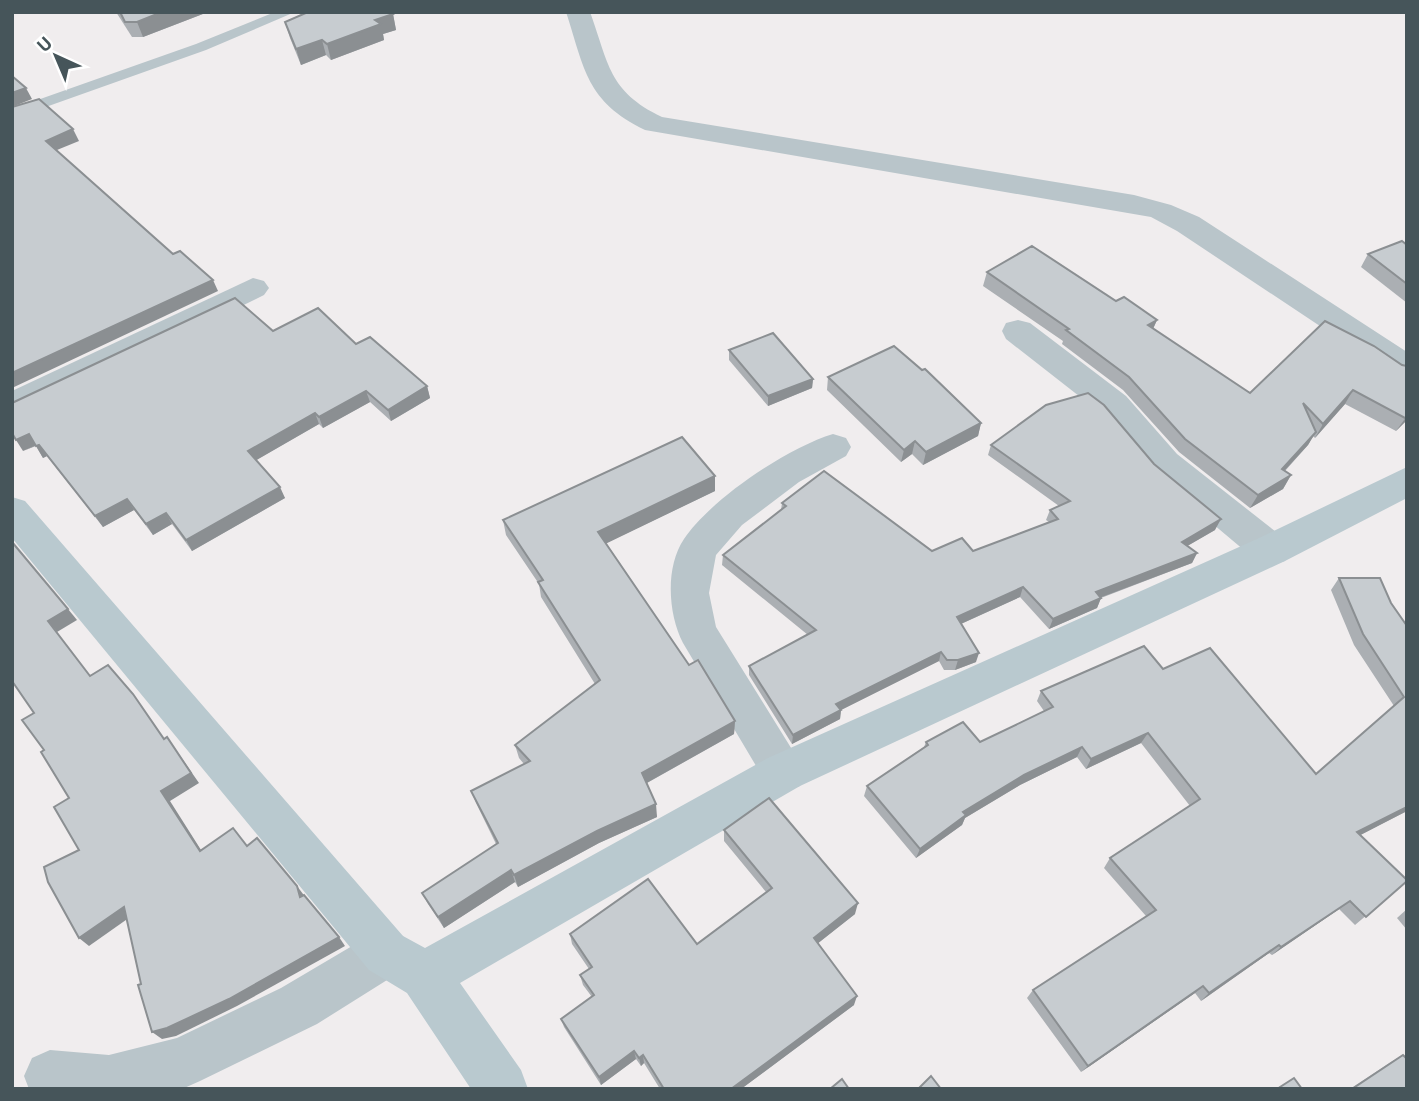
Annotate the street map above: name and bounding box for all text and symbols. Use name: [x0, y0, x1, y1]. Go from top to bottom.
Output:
north arrow: [21, 21, 91, 91]
text: U: [29, 29, 58, 58]

